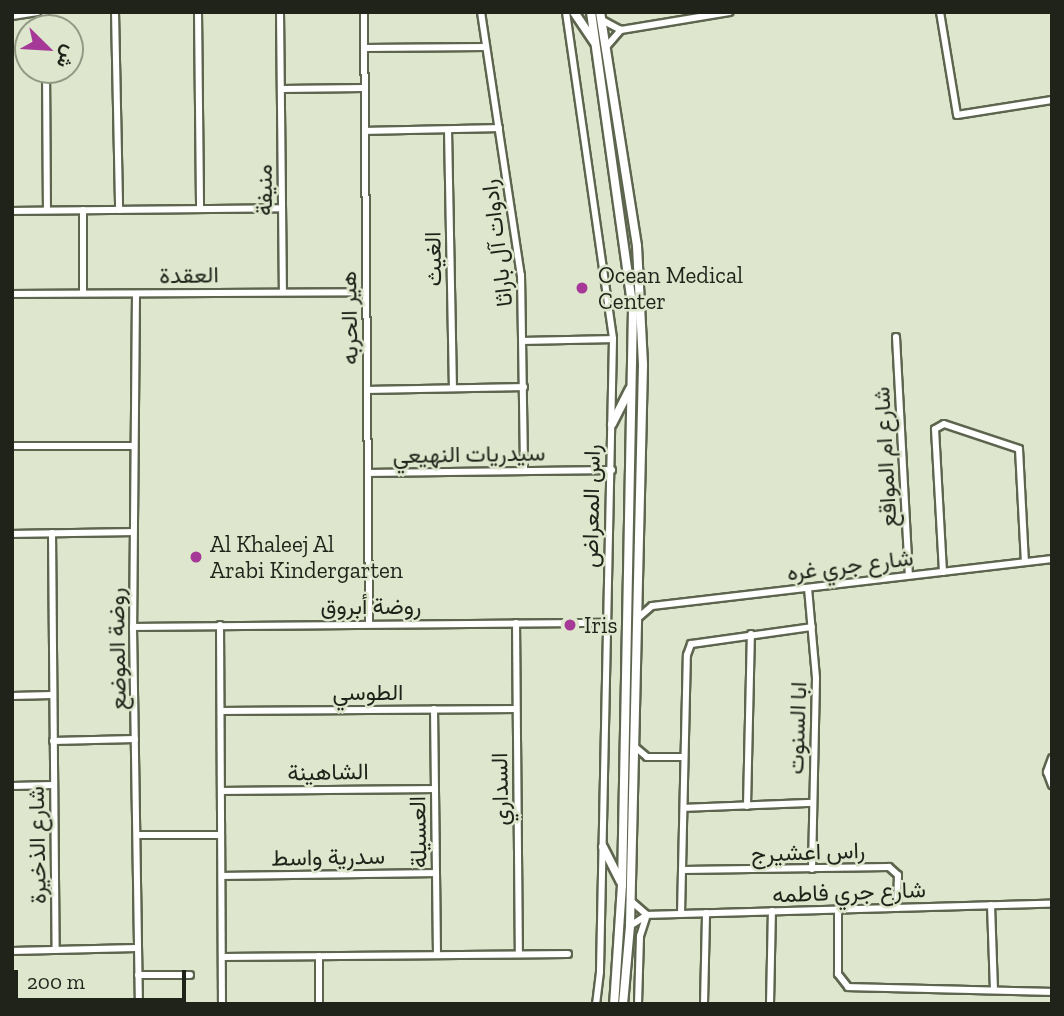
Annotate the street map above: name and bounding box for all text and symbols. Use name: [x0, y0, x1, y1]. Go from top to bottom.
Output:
north arrow: [14, 14, 84, 84]
text: ش: [52, 42, 82, 72]
street label: منيفة: [250, 164, 278, 216]
street label: رادوات آل باراثا: [475, 178, 519, 308]
street label: الغيث: [419, 231, 447, 287]
street label: العقدة: [159, 261, 219, 289]
place label: Ocean Medical Center: [598, 261, 743, 315]
street label: هير الحربه: [334, 271, 364, 365]
marker: Ocean Medical Center: [572, 278, 592, 298]
street label: شارع ام المواقع: [868, 386, 902, 528]
street label: سيدريات النهيعي: [392, 439, 546, 469]
street label: راس المعراض: [576, 444, 606, 568]
place label: Al Khaleej Al Arabi Kindergarten: [210, 530, 403, 584]
street label: شارع جري غره: [785, 544, 915, 586]
marker: Al Khaleej Al Arabi Kindergarten: [188, 549, 204, 565]
street label: روضة الموضع: [102, 587, 132, 711]
street label: روضة أبروق: [321, 592, 421, 620]
place label: Iris: [584, 611, 618, 639]
marker: Iris: [562, 617, 578, 633]
street label: الطوسي: [333, 678, 403, 706]
street label: ابا السنوت: [782, 681, 812, 775]
street label: السداري: [486, 752, 514, 826]
street label: الشاهينة: [287, 757, 369, 787]
street label: شارع الذخيرة: [22, 786, 52, 904]
street label: العسيلة: [404, 796, 432, 868]
street label: راس اعشيرج: [750, 836, 866, 868]
street label: سدرية واسط: [271, 842, 385, 872]
street label: شارع جري فاطمه: [772, 876, 926, 908]
scale bar: [18, 956, 189, 1000]
text: 200 m: [27, 969, 85, 994]

